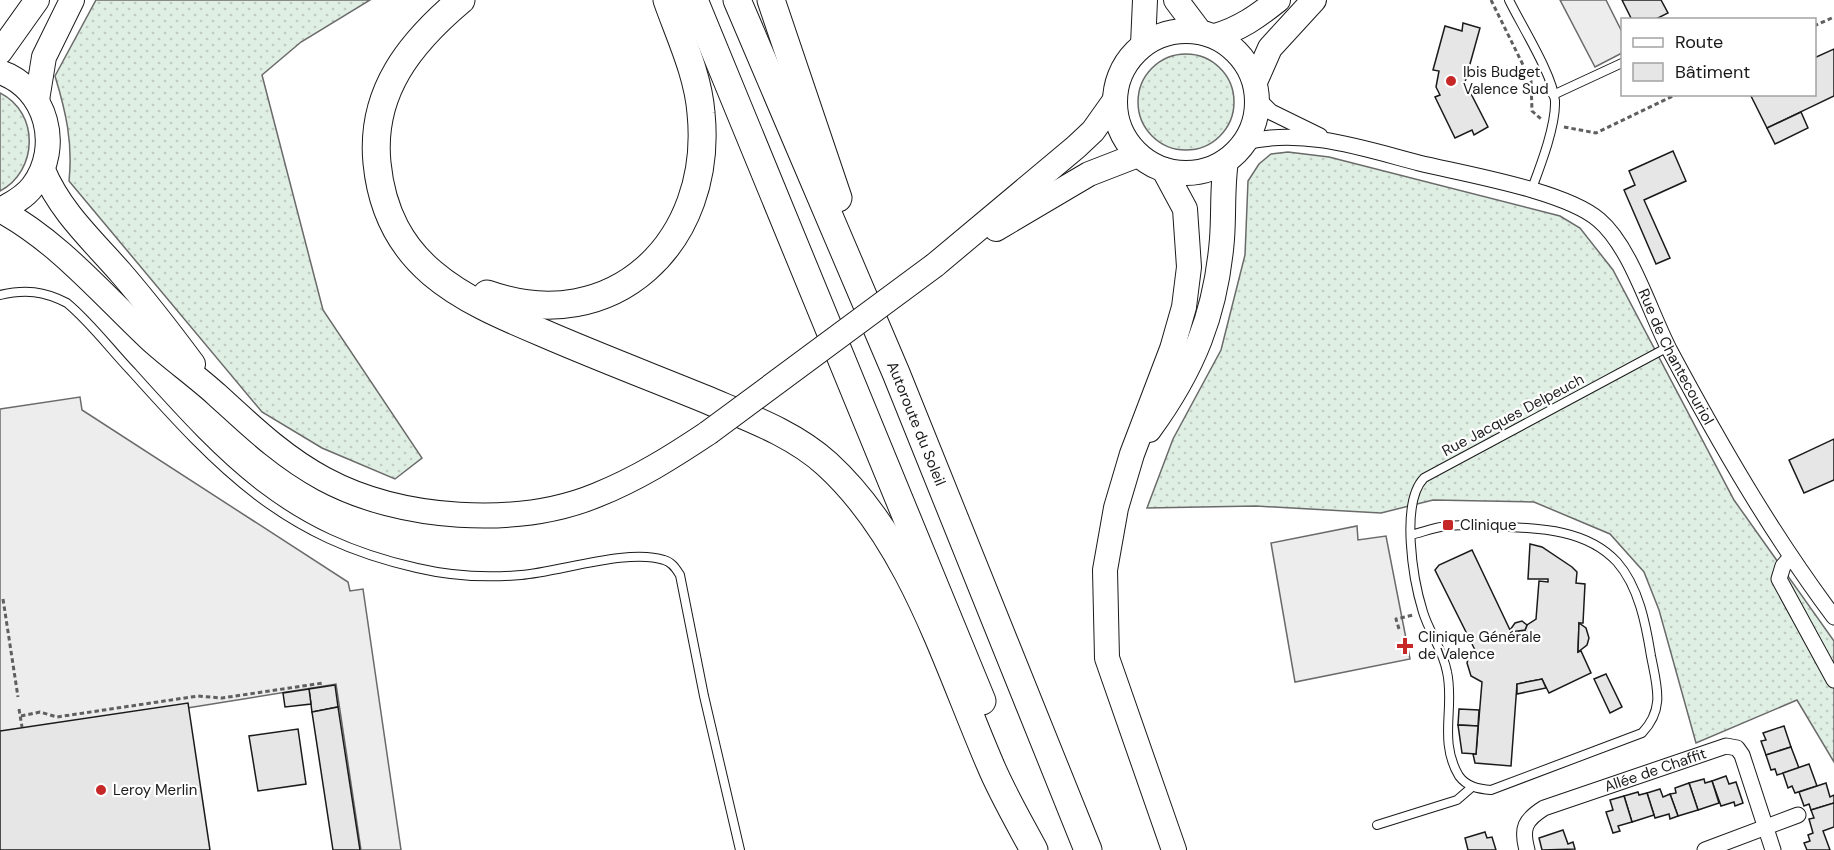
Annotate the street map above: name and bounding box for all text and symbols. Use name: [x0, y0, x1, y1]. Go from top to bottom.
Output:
legend: [1621, 18, 1816, 96]
text: Route: [1675, 30, 1723, 54]
text: Bâtiment: [1675, 60, 1750, 84]
place label: Ibis Budget Valence Sud: [1463, 62, 1549, 99]
marker: Ibis Budget Valence Sud: [1444, 74, 1458, 88]
street label: Rue de Chantecouriol: [1634, 286, 1718, 428]
street label: Autoroute du Soleil: [882, 358, 950, 489]
street label: Rue Jacques Delpeuch: [1438, 369, 1588, 461]
place label: Clinique: [1460, 515, 1516, 535]
marker: Clinique: [1441, 518, 1455, 532]
place label: Clinique Générale de Valence: [1418, 627, 1541, 664]
marker: Clinique Générale de Valence: [1396, 637, 1414, 655]
street label: Allée de Chaffit: [1602, 743, 1709, 797]
place label: Leroy Merlin: [113, 780, 197, 800]
marker: Leroy Merlin: [94, 783, 108, 797]

